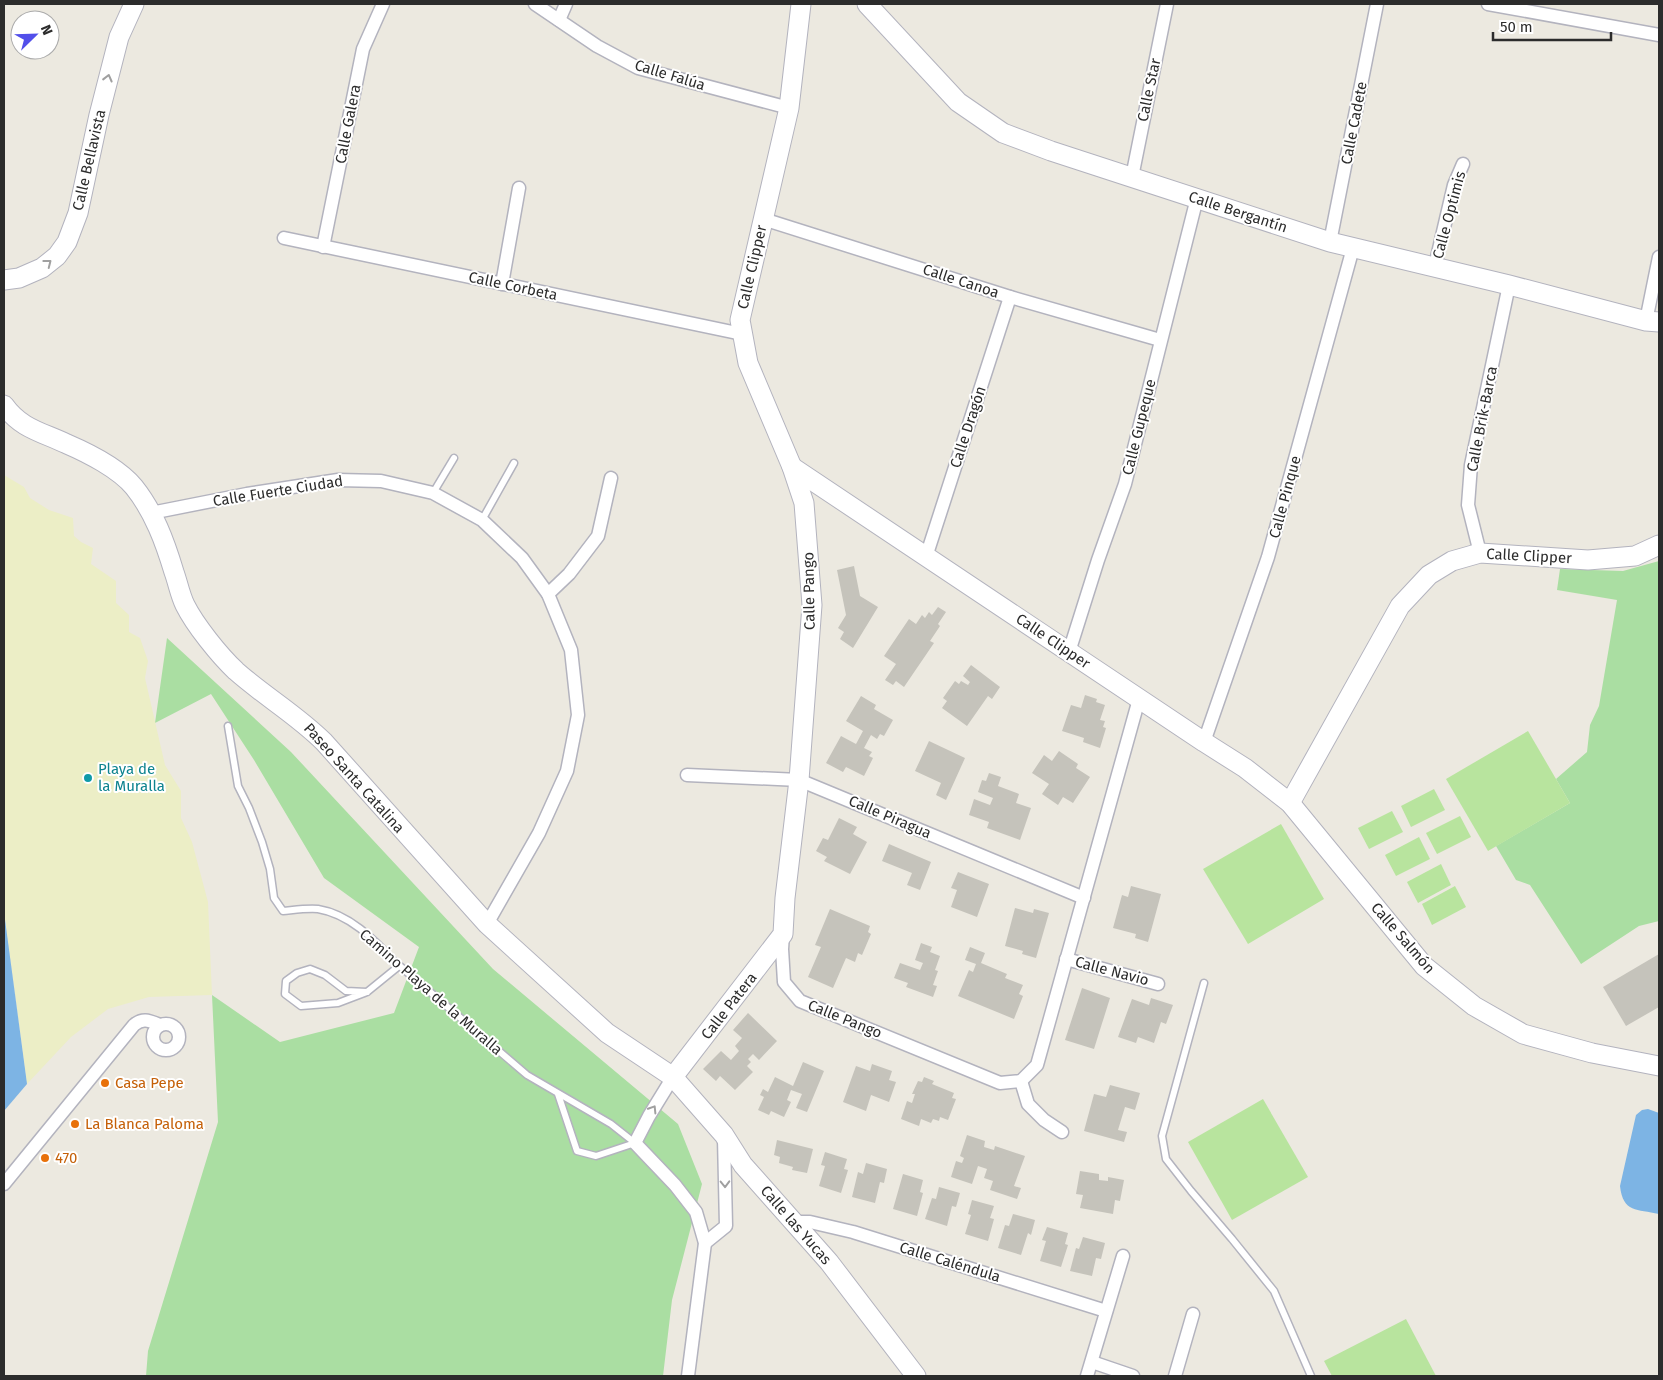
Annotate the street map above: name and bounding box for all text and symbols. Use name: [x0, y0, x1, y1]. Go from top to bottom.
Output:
north arrow: [10, 10, 60, 60]
scale bar: [1493, 10, 1610, 42]
text: 50 m: [1500, 18, 1533, 36]
text: N: [37, 23, 56, 38]
street label: Calle Falúa: [633, 56, 707, 94]
street label: Calle Star: [1133, 56, 1165, 123]
one-way arrow: [103, 75, 113, 83]
street label: Calle Cadete: [1337, 80, 1371, 166]
street label: Calle Galera: [331, 83, 365, 165]
street label: Calle Bellavista: [69, 108, 109, 212]
street label: Calle Optimis: [1429, 169, 1469, 261]
street label: Calle Bergantín: [1186, 188, 1290, 236]
street label: Calle Clipper: [734, 223, 770, 311]
one-way arrow: [42, 260, 51, 268]
street label: Calle Canoa: [921, 260, 1001, 302]
street label: Calle Corbeta: [467, 268, 559, 304]
street label: Calle Brik-Barca: [1463, 365, 1501, 473]
street label: Calle Gupeque: [1118, 377, 1160, 477]
street label: Calle Dragón: [946, 384, 990, 470]
street label: Calle Pinque: [1265, 454, 1305, 540]
street label: Calle Fuerte Ciudad: [212, 472, 344, 510]
street label: Calle Clipper: [1486, 545, 1573, 567]
street label: Calle Pango: [799, 552, 819, 630]
street label: Calle Clipper: [1012, 610, 1094, 673]
street label: Paseo Santa Catalina: [300, 719, 408, 837]
place label: Playa de la Muralla: [98, 760, 165, 795]
marker: Playa de la Muralla: [82, 772, 94, 784]
street label: Calle Piragua: [846, 792, 934, 842]
street label: Calle Salmón: [1367, 899, 1439, 977]
street label: Camino Playa de la Muralla: [356, 925, 506, 1059]
street label: Calle Navio: [1073, 953, 1151, 989]
street label: Calle Patera: [697, 969, 761, 1043]
street label: Calle Pango: [805, 996, 885, 1042]
place label: Casa Pepe: [115, 1074, 184, 1092]
marker: Casa Pepe: [99, 1077, 111, 1089]
one-way arrow: [647, 1106, 657, 1115]
place label: La Blanca Paloma: [85, 1115, 204, 1133]
marker: La Blanca Paloma: [69, 1118, 81, 1130]
place label: 470: [55, 1149, 77, 1167]
marker: 470: [39, 1152, 51, 1164]
one-way arrow: [720, 1180, 730, 1188]
street label: Calle las Yucas: [757, 1182, 835, 1268]
street label: Calle Caléndula: [897, 1238, 1003, 1286]

